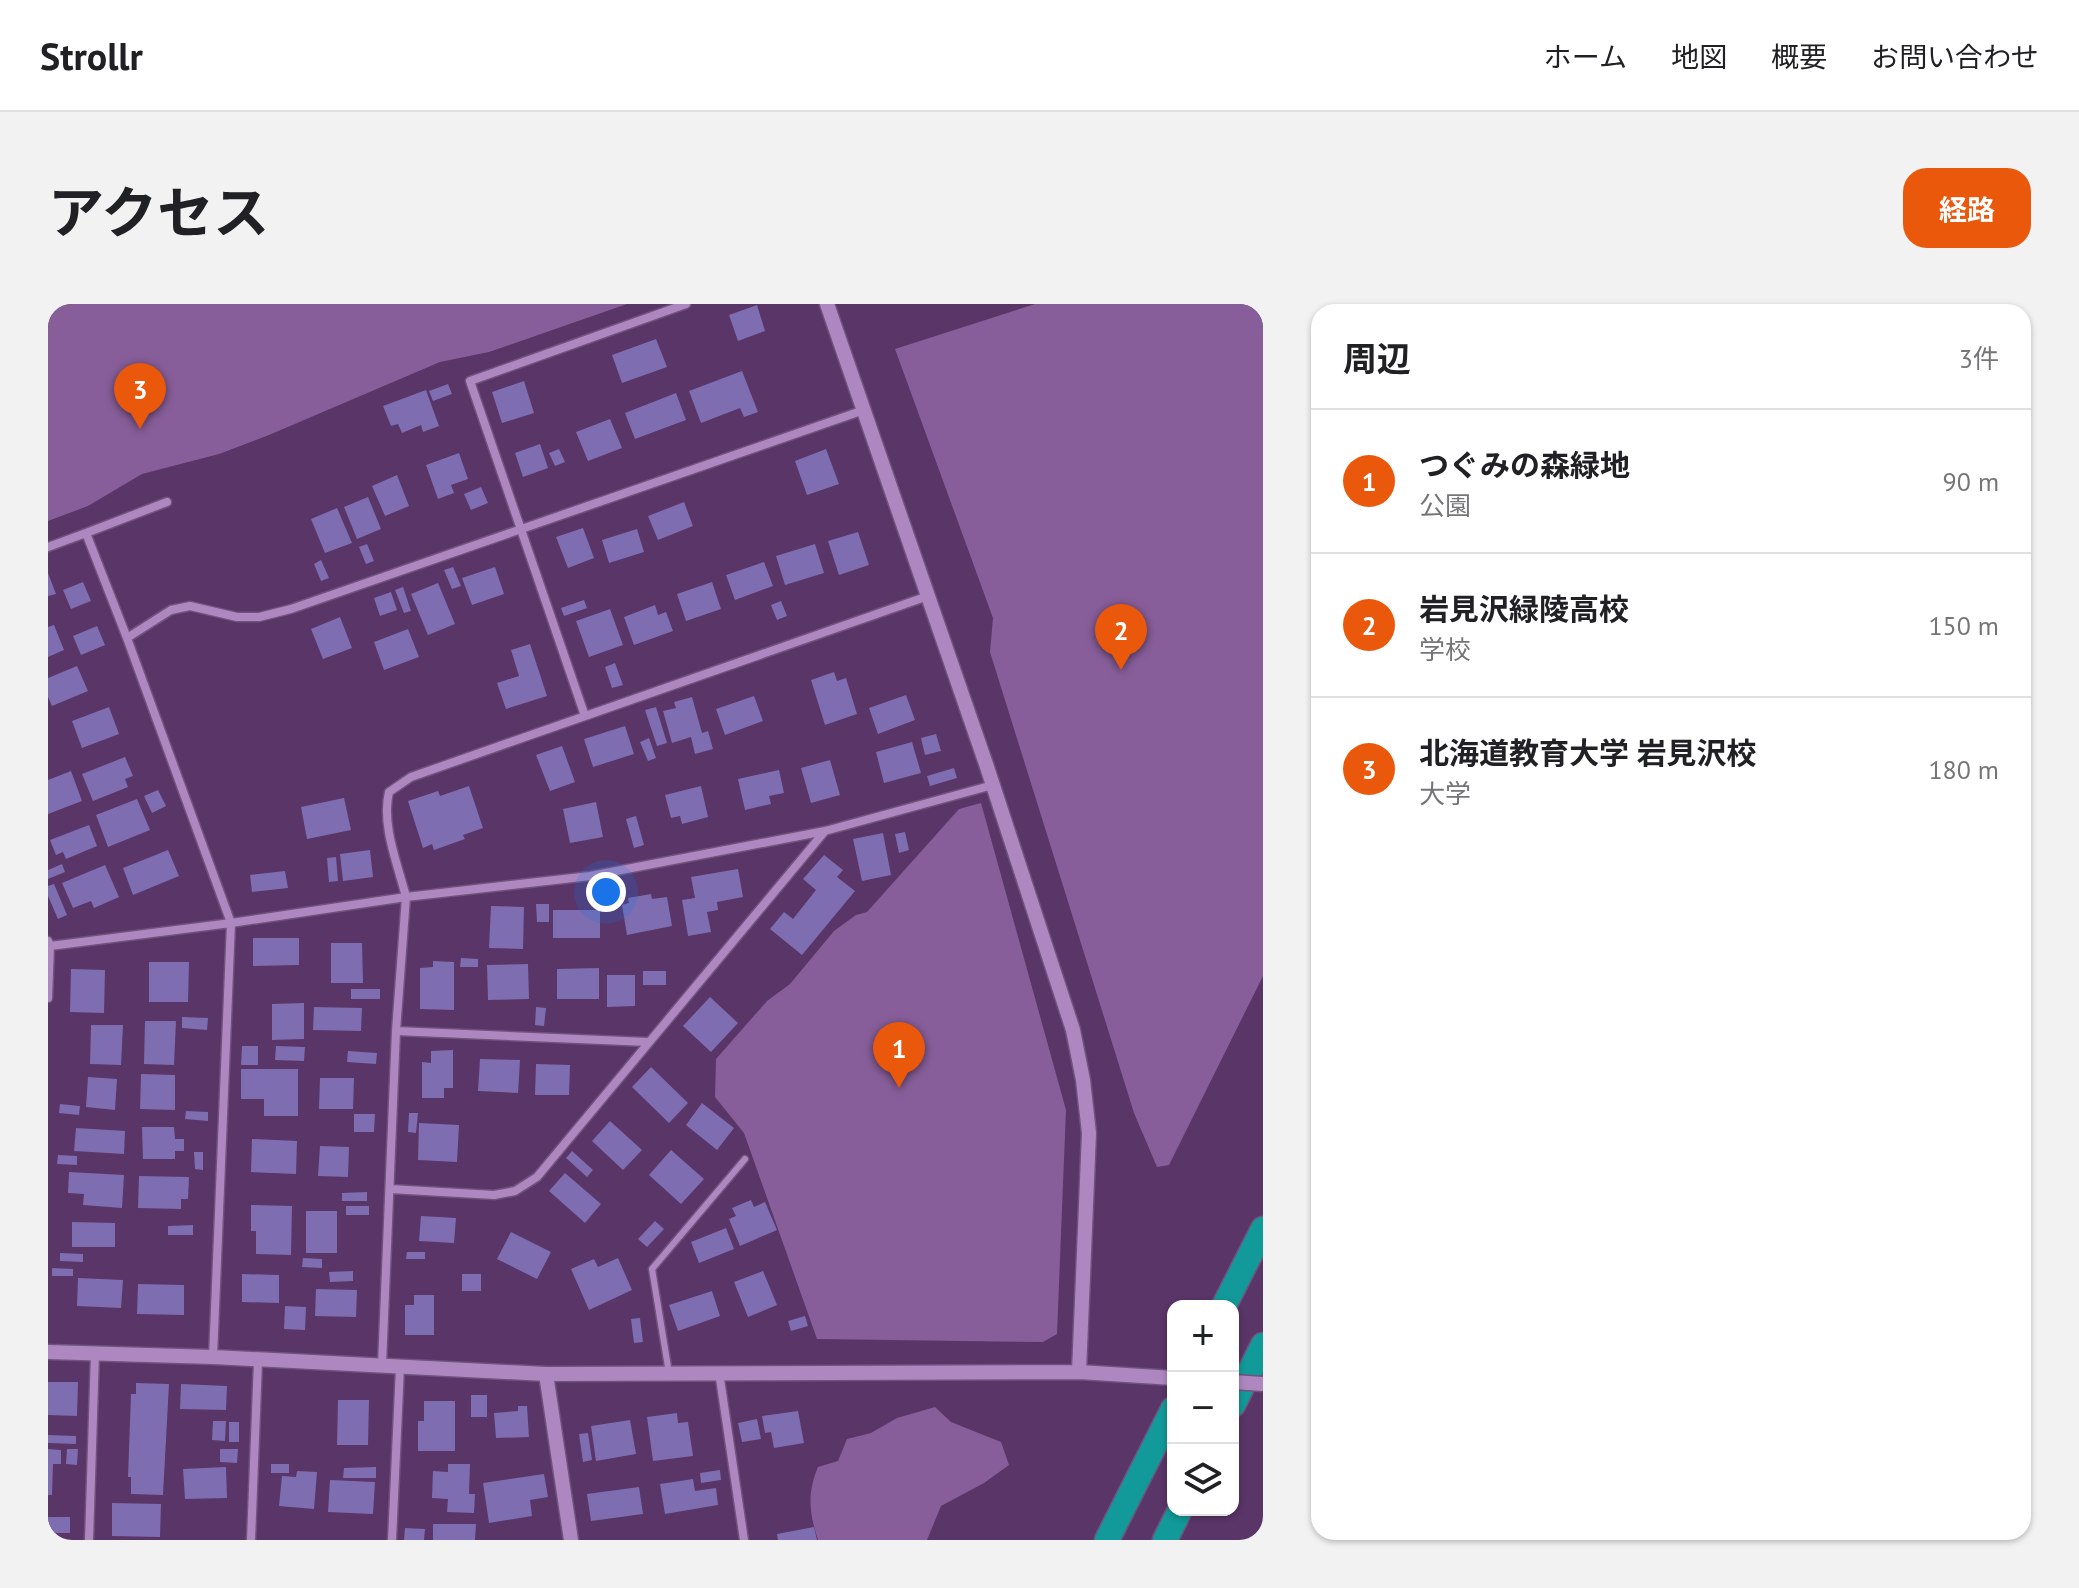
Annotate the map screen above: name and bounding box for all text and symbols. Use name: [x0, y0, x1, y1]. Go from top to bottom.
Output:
text: Strollr: [40, 31, 143, 80]
text: ホーム: [1544, 38, 1627, 75]
text: 地図: [1671, 38, 1727, 75]
text: 概要: [1771, 38, 1827, 75]
text: お問い合わせ: [1871, 38, 2039, 75]
button: 経路: [1903, 168, 2031, 248]
text: アクセス: [48, 176, 269, 248]
text: 周辺: [1343, 336, 1411, 380]
text: 3件: [1959, 342, 1999, 375]
pin: 3: [114, 363, 166, 429]
text: つぐみの森緑地: [1419, 445, 1630, 484]
text: 1: [1362, 465, 1376, 498]
text: 90 m: [1943, 465, 1999, 498]
text: 公園: [1419, 489, 1471, 522]
text: 岩見沢緑陵高校: [1419, 589, 1629, 628]
pin: 2: [1095, 604, 1147, 670]
text: 2: [1362, 609, 1376, 642]
text: 150 m: [1928, 609, 1999, 642]
text: 学校: [1419, 633, 1471, 666]
text: 北海道教育大学 岩見沢校: [1419, 733, 1757, 772]
text: 3: [1362, 753, 1376, 786]
text: 180 m: [1928, 753, 1999, 786]
text: 大学: [1419, 777, 1471, 810]
your location: [586, 872, 626, 912]
pin: 1: [873, 1022, 925, 1088]
map controls: [1167, 1300, 1239, 1516]
button: +: [1167, 1300, 1239, 1372]
button: −: [1167, 1372, 1239, 1444]
button: layers: [1167, 1444, 1239, 1516]

